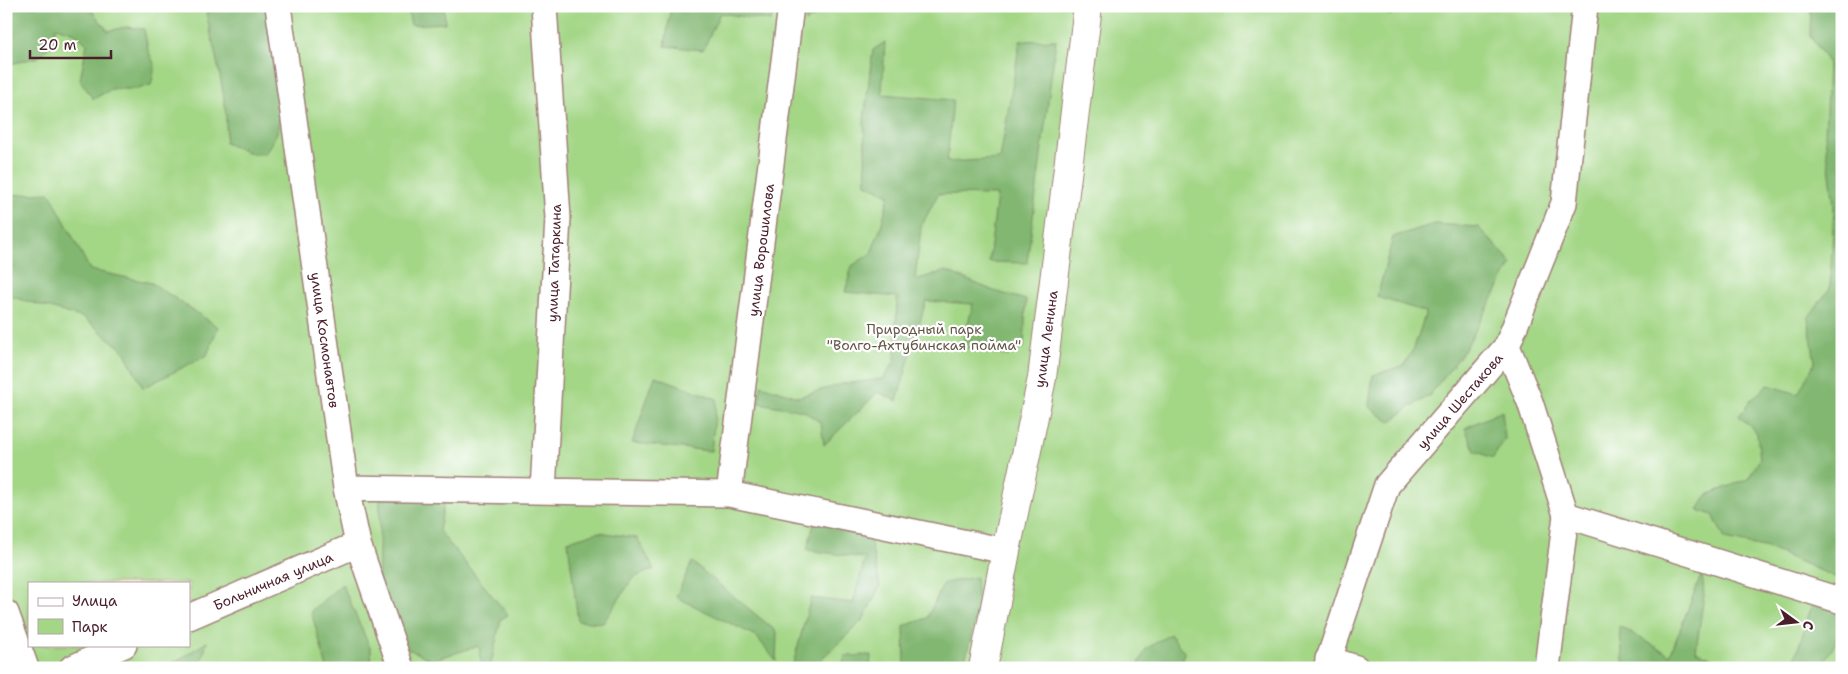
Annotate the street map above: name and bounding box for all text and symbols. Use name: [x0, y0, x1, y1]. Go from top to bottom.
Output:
scale bar: [30, 28, 111, 60]
text: 20 m: [38, 35, 77, 55]
street label: улица Ворошилова: [744, 182, 778, 317]
street label: улица Татаркина: [543, 203, 565, 323]
street label: улица Космонавтов: [307, 271, 343, 409]
street label: улица Ленина: [1030, 289, 1062, 389]
park label: Природный парк "Волго-Ахтубинская пойма": [827, 320, 1021, 354]
street label: улица Шестакова: [1413, 349, 1507, 453]
street label: Больничная улица: [210, 548, 336, 614]
legend: [28, 582, 190, 646]
text: Улица: [72, 591, 118, 611]
north arrow: [1770, 596, 1820, 646]
text: Парк: [72, 617, 108, 637]
text: С: [1799, 619, 1818, 632]

